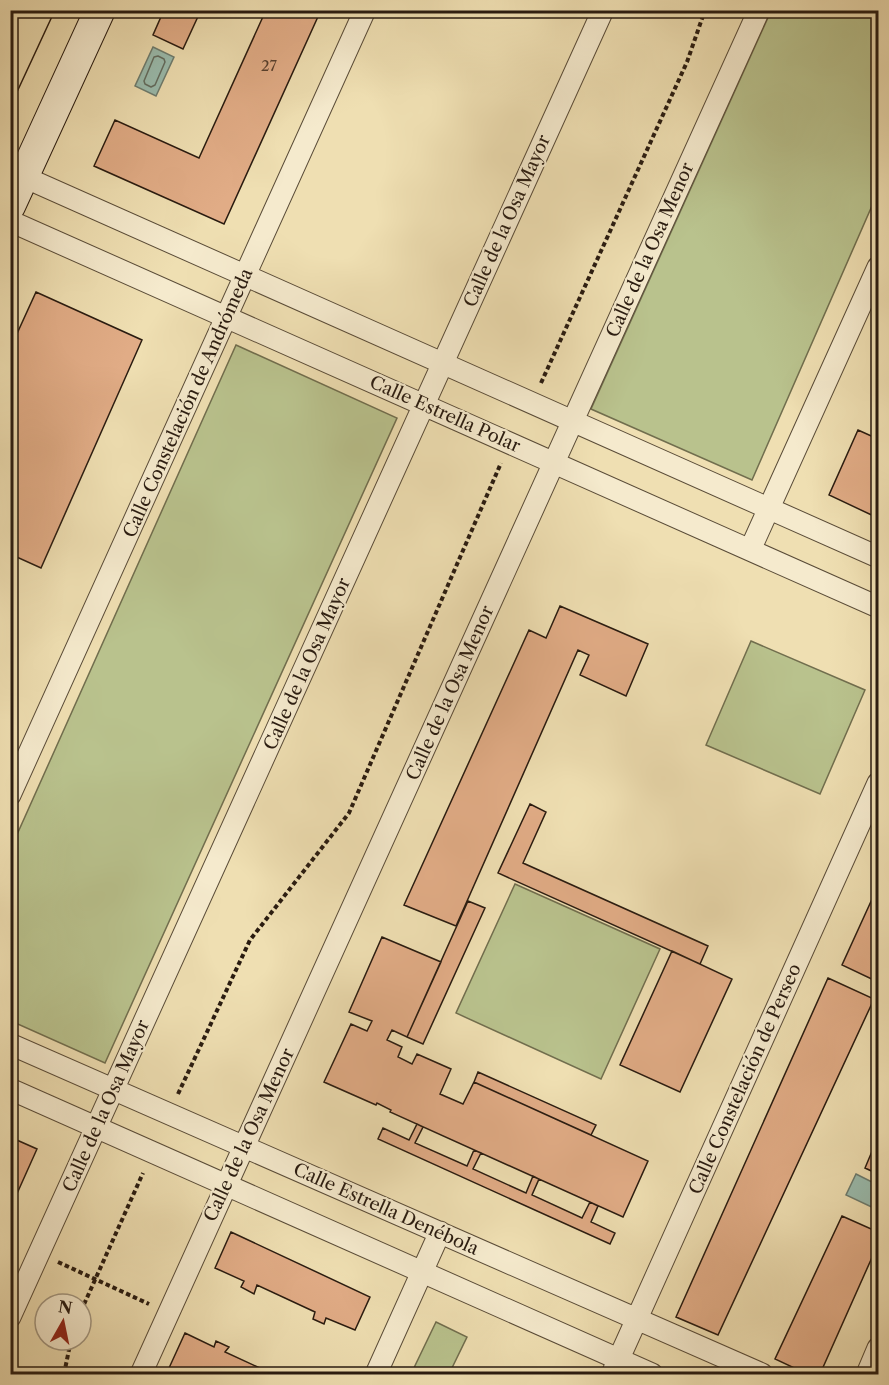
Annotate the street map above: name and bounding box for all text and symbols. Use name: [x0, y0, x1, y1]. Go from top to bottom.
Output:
house number: 27: [261, 56, 278, 75]
street label: Calle de la Osa Mayor: [459, 131, 555, 311]
street label: Calle de la Osa Menor: [602, 159, 699, 341]
street label: Calle Constelación de Andrómeda: [118, 264, 258, 541]
street label: Calle Estrella Polar: [366, 371, 524, 457]
street label: Calle de la Osa Mayor: [259, 574, 355, 754]
street label: Calle de la Osa Menor: [402, 602, 499, 784]
street label: Calle Constelación de Perseo: [684, 960, 806, 1198]
street label: Calle de la Osa Mayor: [58, 1016, 154, 1196]
street label: Calle de la Osa Menor: [199, 1044, 299, 1225]
street label: Calle Estrella Denébola: [290, 1158, 482, 1260]
north arrow: [33, 1292, 93, 1352]
text: N: [57, 1296, 74, 1318]

